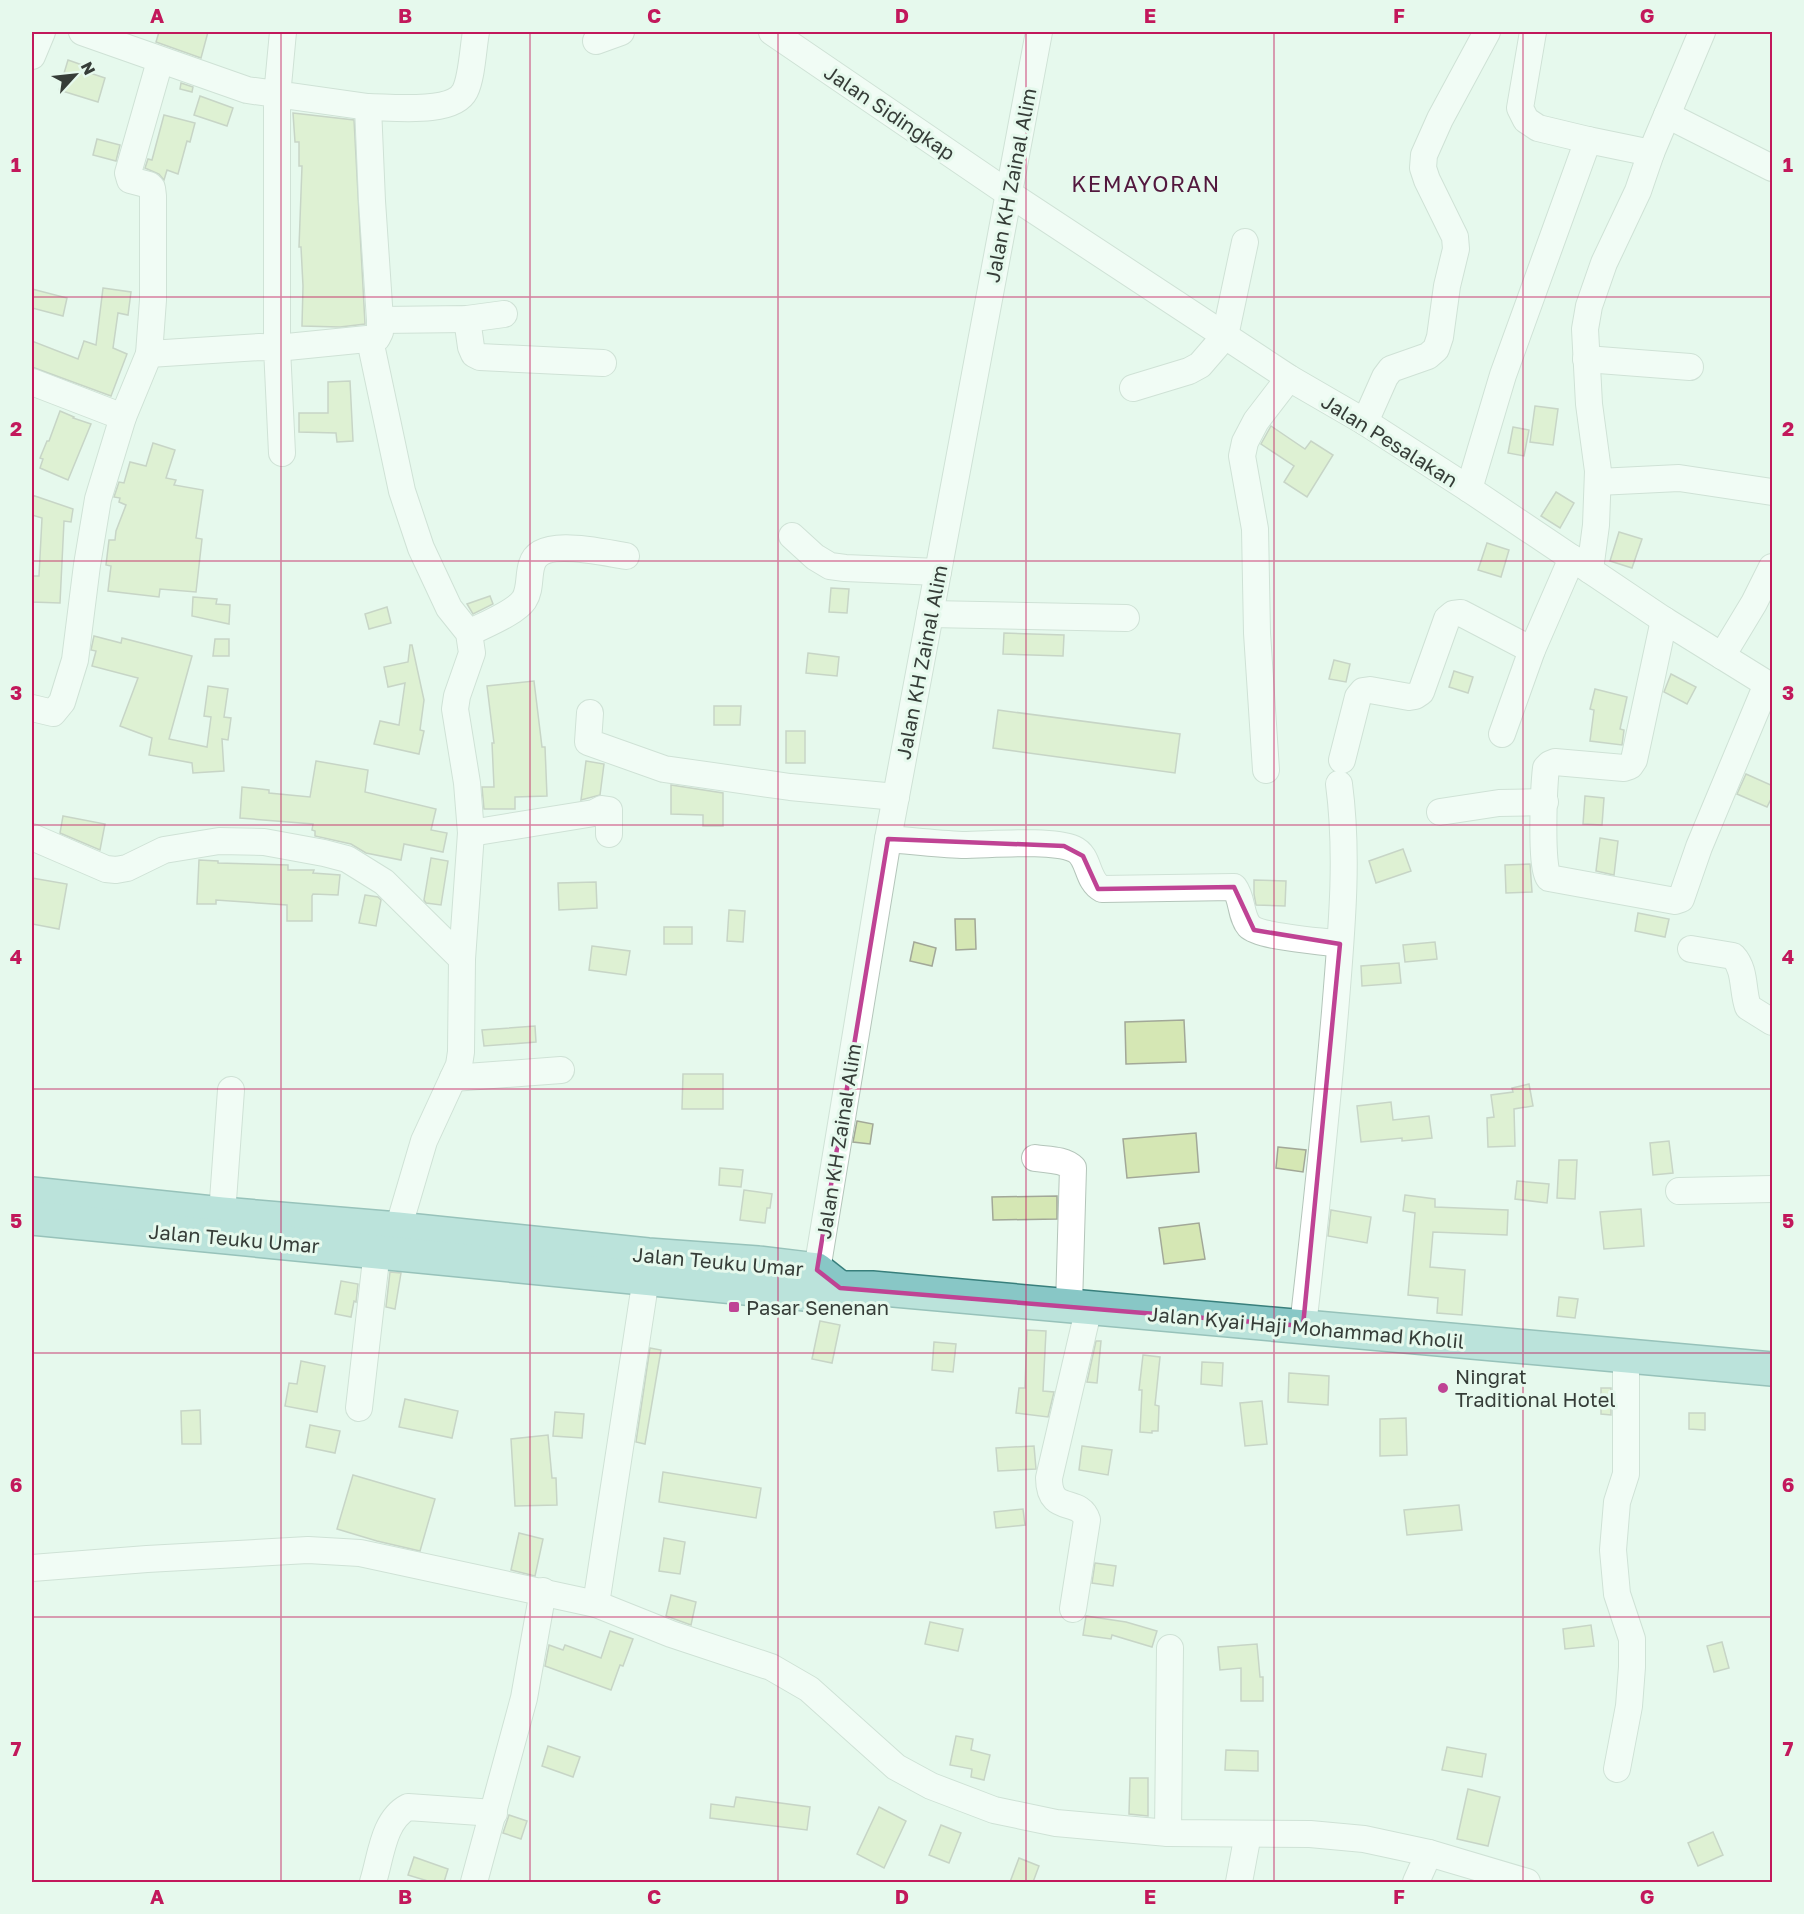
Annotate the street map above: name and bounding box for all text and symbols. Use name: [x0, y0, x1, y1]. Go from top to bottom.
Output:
text: A: [150, 3, 164, 27]
text: B: [398, 3, 412, 27]
text: C: [647, 3, 661, 27]
text: D: [895, 3, 909, 27]
text: E: [1144, 3, 1156, 27]
text: F: [1393, 3, 1405, 27]
text: G: [1640, 3, 1654, 27]
north arrow: [45, 45, 105, 105]
text: N: [77, 58, 100, 78]
street label: Jalan Sidingkap: [820, 59, 960, 165]
street label: Jalan KH Zainal Alim: [979, 86, 1041, 284]
text: 1: [11, 152, 21, 176]
text: 1: [1783, 152, 1793, 176]
district label: KEMAYORAN: [1071, 170, 1221, 197]
street label: Jalan Pesalakan: [1317, 388, 1463, 492]
text: 2: [10, 416, 22, 440]
text: 2: [1782, 416, 1794, 440]
street label: Jalan KH Zainal Alim: [890, 563, 952, 761]
text: 3: [10, 680, 22, 704]
text: 3: [1782, 680, 1794, 704]
text: 4: [10, 944, 22, 968]
text: 4: [1782, 944, 1794, 968]
street label: Jalan KH Zainal Alim: [811, 1042, 865, 1240]
text: 5: [10, 1208, 22, 1232]
text: 5: [1782, 1208, 1794, 1232]
street label: Jalan Teuku Umar: [148, 1219, 321, 1257]
street label: Jalan Teuku Umar: [632, 1242, 805, 1280]
place label: Pasar Senenan: [746, 1295, 889, 1319]
marker: Pasar Senenan: [727, 1300, 741, 1314]
street label: Jalan Kyai Haji Mohammad Kholil: [1147, 1301, 1465, 1353]
place label: Ningrat Traditional Hotel: [1455, 1364, 1616, 1411]
marker: Ningrat Traditional Hotel: [1436, 1381, 1450, 1395]
text: 6: [10, 1472, 22, 1496]
text: 6: [1782, 1472, 1794, 1496]
text: 7: [11, 1736, 22, 1760]
text: 7: [1783, 1736, 1794, 1760]
text: A: [150, 1884, 164, 1908]
text: B: [398, 1884, 412, 1908]
text: C: [647, 1884, 661, 1908]
text: D: [895, 1884, 909, 1908]
text: E: [1144, 1884, 1156, 1908]
text: F: [1393, 1884, 1405, 1908]
text: G: [1640, 1884, 1654, 1908]

